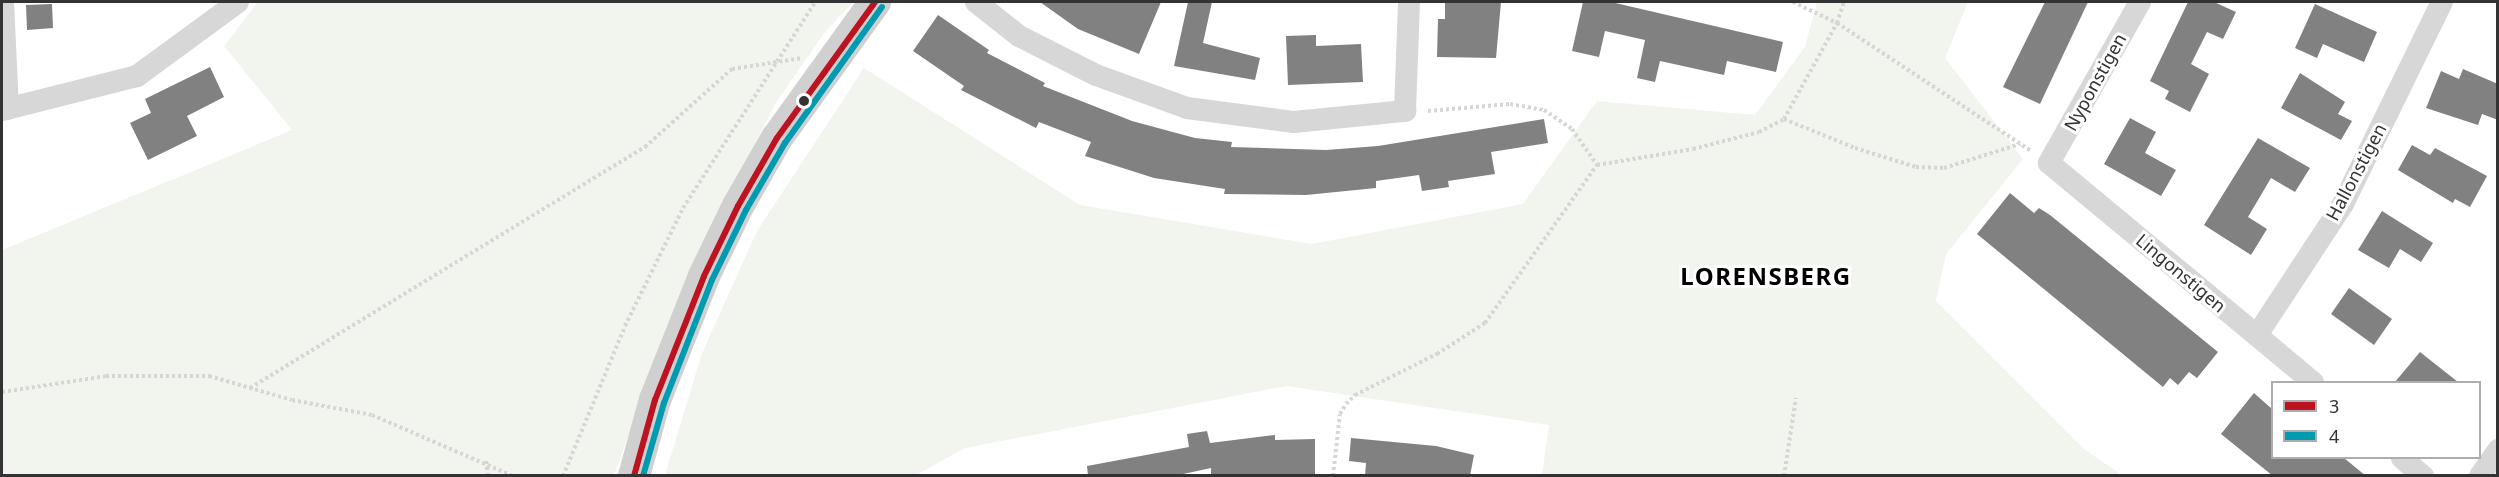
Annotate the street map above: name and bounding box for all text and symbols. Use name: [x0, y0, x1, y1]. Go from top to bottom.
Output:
street label: Nyponstigen: [2059, 30, 2131, 134]
unlabelled marker: [798, 95, 810, 107]
street label: Hallonstigen: [2321, 120, 2391, 224]
street label: Lingonstigen: [2132, 229, 2230, 317]
district label: LORENSBERG: [1680, 262, 1852, 290]
legend: [2271, 381, 2481, 459]
text: 3: [2329, 394, 2339, 418]
text: 4: [2329, 424, 2339, 448]

